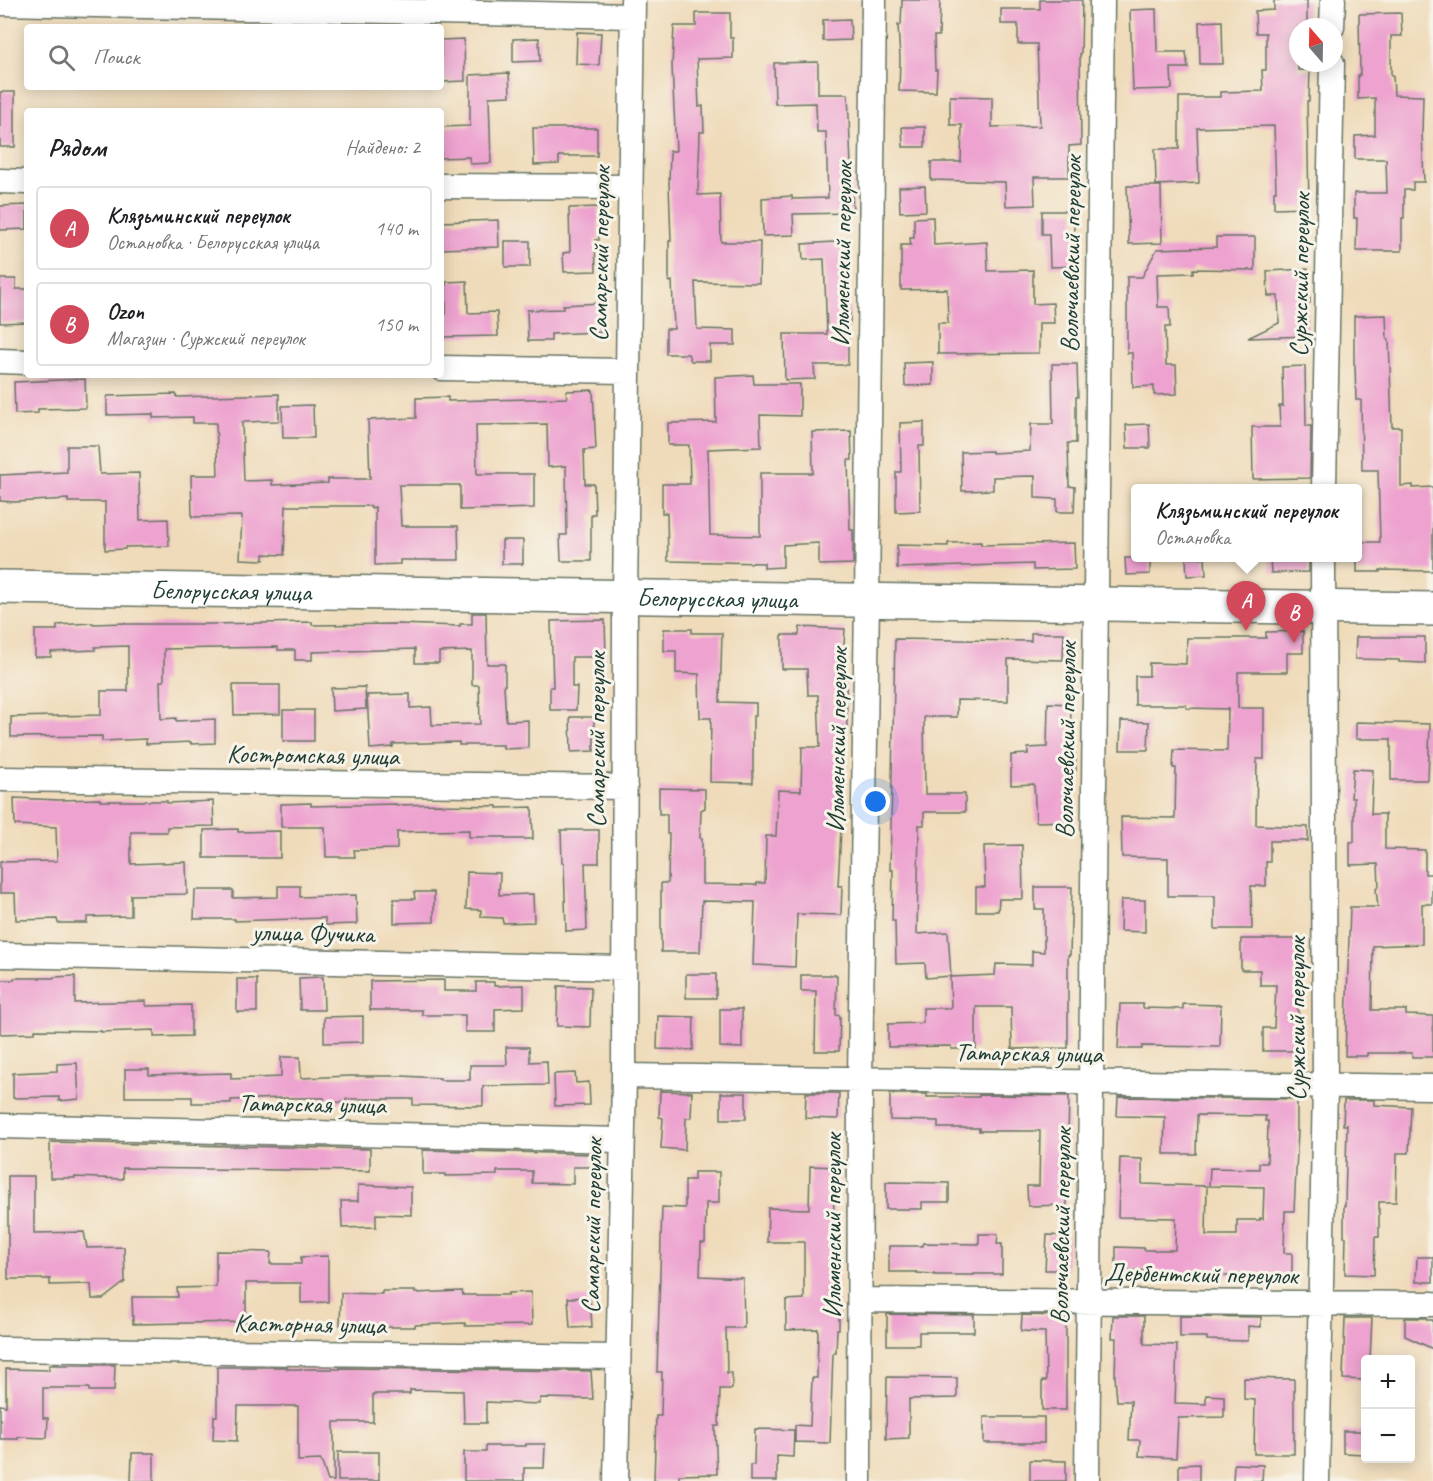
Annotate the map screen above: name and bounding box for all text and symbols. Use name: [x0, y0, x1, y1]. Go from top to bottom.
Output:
north arrow: [1289, 18, 1343, 72]
search box: [24, 24, 444, 90]
icon: search: [45, 41, 78, 74]
text: Поиск: [93, 43, 139, 71]
text: Рядом: [48, 131, 106, 164]
text: Найдено: 2: [345, 135, 420, 160]
street label: Волочаевский переулок: [1053, 153, 1089, 353]
street label: Ильменский переулок: [824, 159, 860, 347]
street label: Самарский переулок: [582, 164, 618, 342]
street label: Суржский переулок: [1282, 190, 1318, 357]
text: Клязьминский переулок: [107, 202, 290, 230]
text: A: [64, 216, 75, 241]
text: 140 m: [375, 216, 418, 241]
text: Остановка · Белорусская улица: [107, 230, 319, 255]
text: Ozon: [107, 298, 144, 326]
text: B: [64, 312, 75, 337]
text: 150 m: [375, 312, 418, 337]
text: Магазин · Суржский переулок: [107, 326, 305, 351]
popup: [1131, 484, 1362, 562]
text: Клязьминский переулок: [1155, 497, 1338, 525]
text: Остановка: [1155, 525, 1230, 550]
street label: Белорусская улица: [150, 573, 313, 608]
street label: Белорусская улица: [636, 580, 799, 616]
pin: A: [1226, 582, 1266, 631]
pin: B: [1274, 594, 1314, 643]
street label: Волочаевский переулок: [1048, 639, 1084, 839]
street label: Ильменский переулок: [819, 645, 855, 833]
street label: Самарский переулок: [580, 650, 613, 828]
street label: Костромская улица: [227, 737, 401, 773]
your location: [861, 787, 890, 816]
street label: улица Фучика: [250, 915, 377, 951]
street label: Суржский переулок: [1280, 935, 1313, 1101]
street label: Татарская улица: [955, 1035, 1105, 1071]
street label: Татарская улица: [238, 1086, 388, 1122]
street label: Волочаевский переулок: [1043, 1125, 1079, 1325]
street label: Ильменский переулок: [816, 1131, 849, 1318]
street label: Самарский переулок: [574, 1136, 610, 1314]
street label: Дербентский переулок: [1104, 1256, 1300, 1292]
street label: Касторная улица: [234, 1306, 388, 1342]
map controls: [1361, 1355, 1415, 1463]
button: +: [1361, 1355, 1415, 1409]
button: −: [1361, 1409, 1415, 1463]

